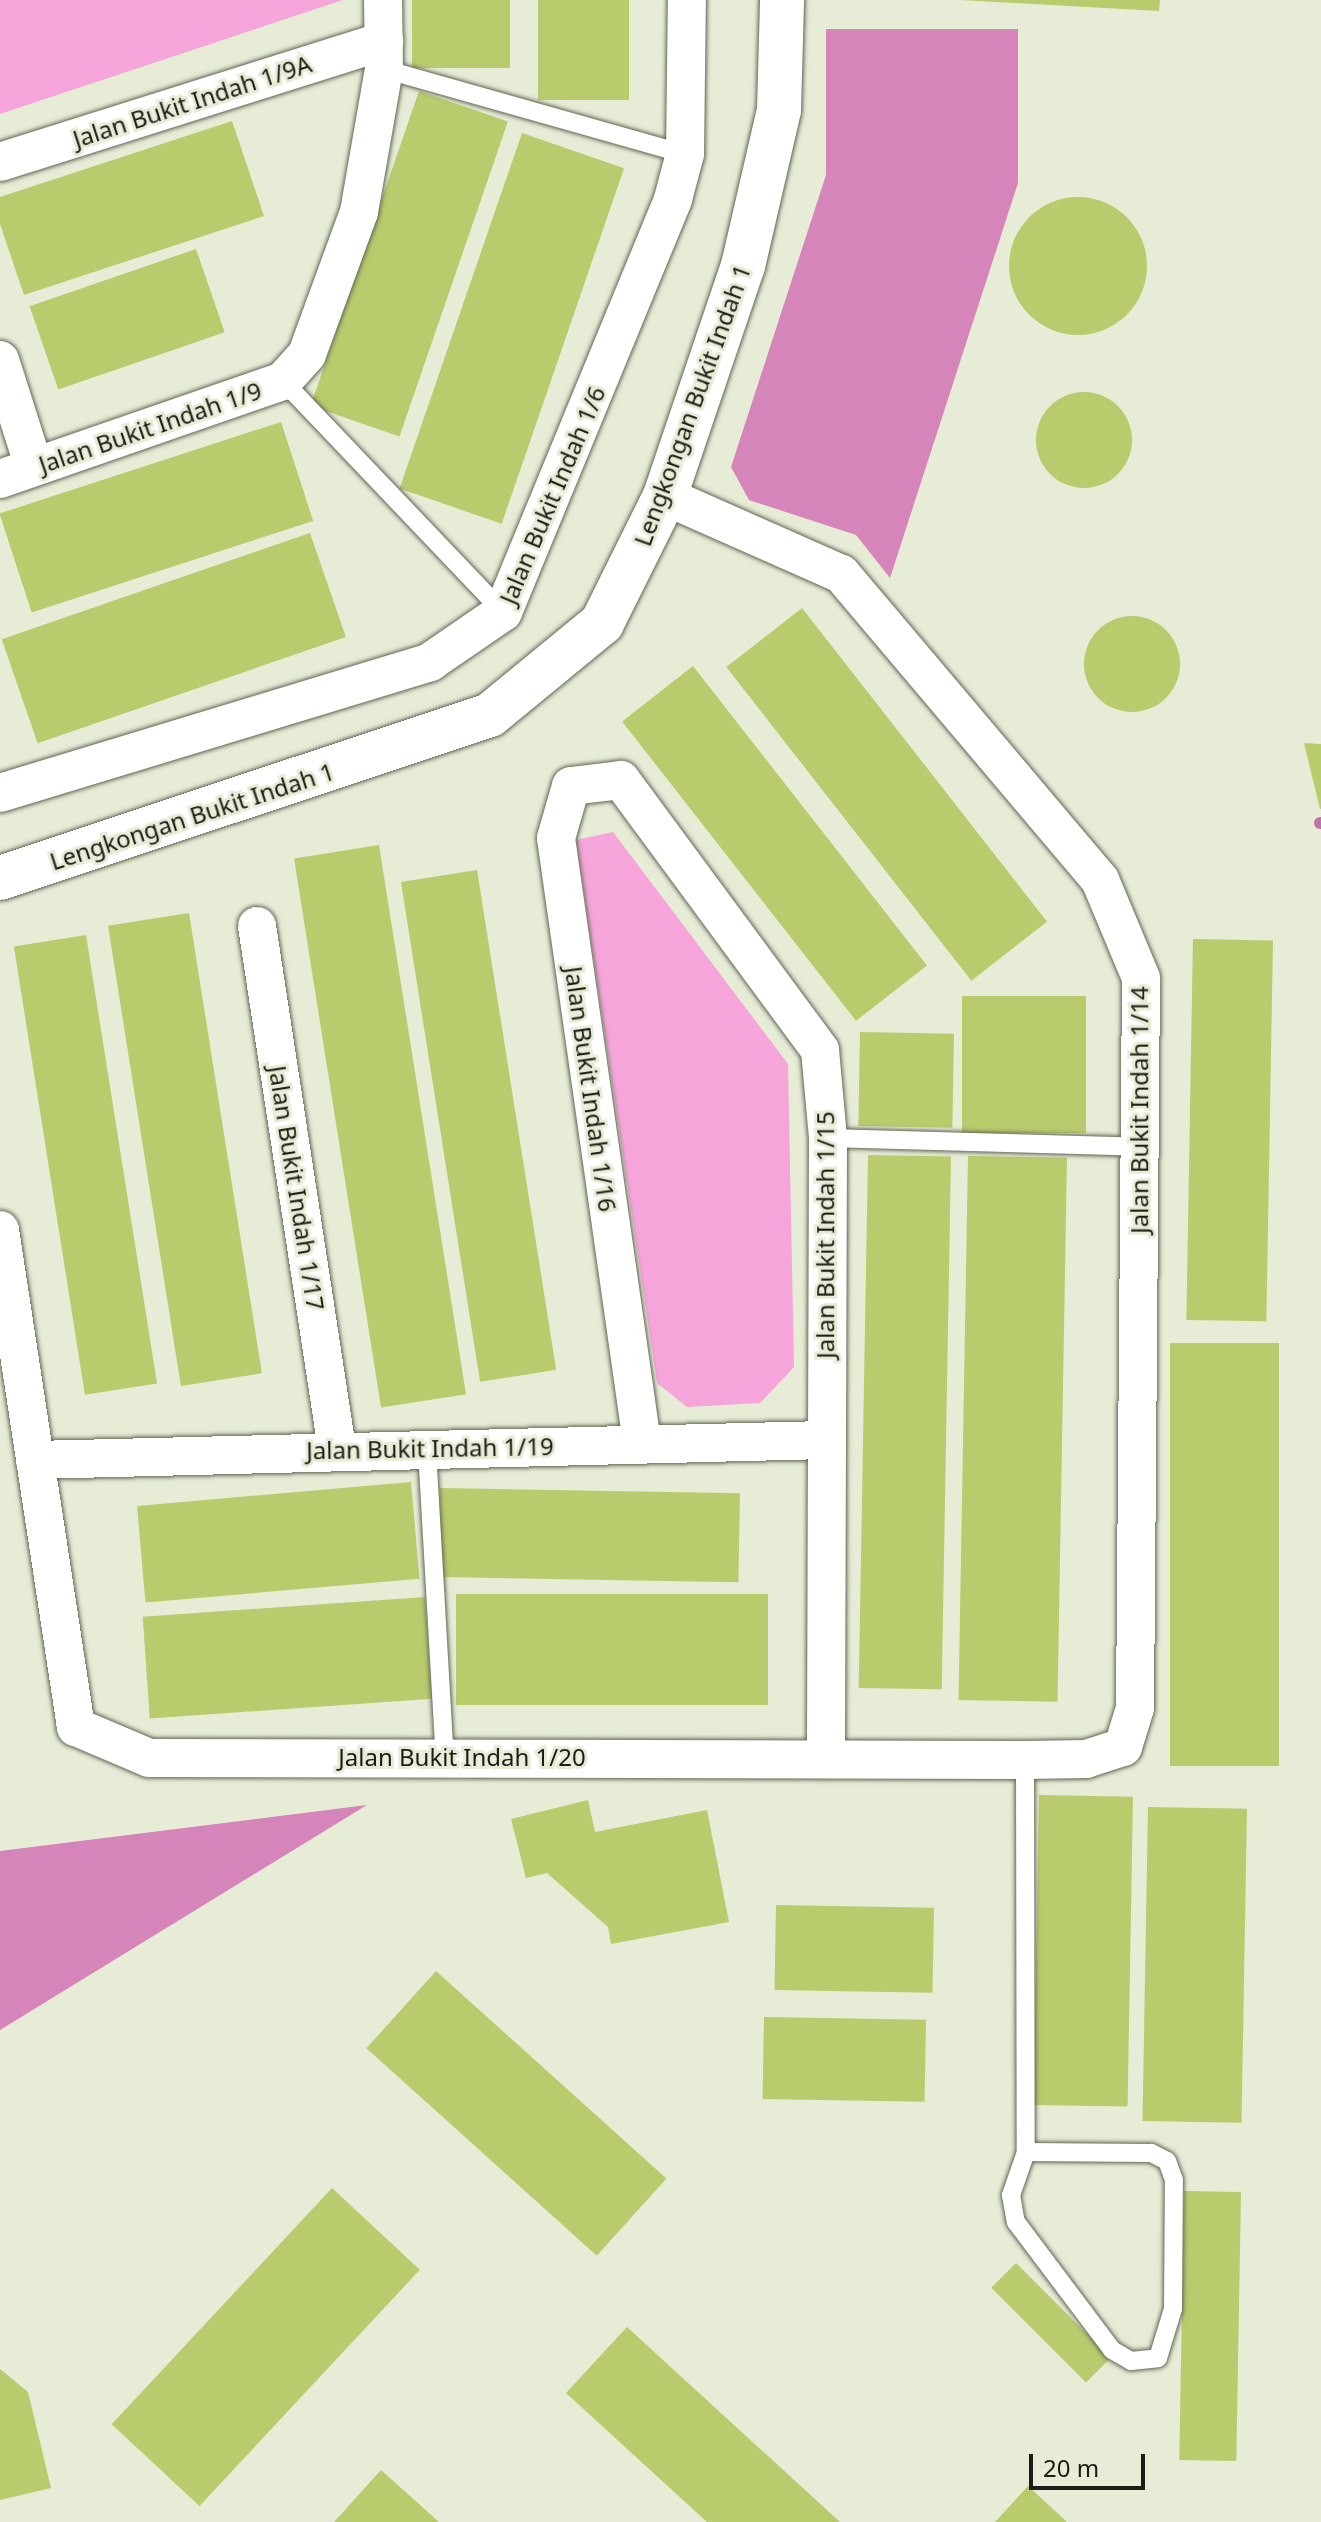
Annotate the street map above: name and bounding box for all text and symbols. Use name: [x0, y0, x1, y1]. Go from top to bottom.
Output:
street label: Jalan Bukit Indah 1/9A: [69, 49, 315, 153]
street label: Lengkongan Bukit Indah 1: [628, 260, 756, 550]
street label: Jalan Bukit Indah 1/9: [35, 375, 265, 479]
street label: Jalan Bukit Indah 1/6: [493, 382, 611, 608]
street label: Lengkongan Bukit Indah 1: [46, 756, 338, 876]
street label: Jalan Bukit Indah 1/16: [560, 964, 622, 1214]
street label: Jalan Bukit Indah 1/14: [1125, 986, 1153, 1234]
street label: Jalan Bukit Indah 1/17: [263, 1064, 331, 1312]
street label: Jalan Bukit Indah 1/15: [811, 1111, 839, 1359]
street label: Jalan Bukit Indah 1/19: [306, 1431, 554, 1465]
street label: Jalan Bukit Indah 1/20: [338, 1743, 586, 1771]
scale bar: [1033, 2438, 1149, 2488]
text: 20 m: [1043, 2451, 1099, 2484]

